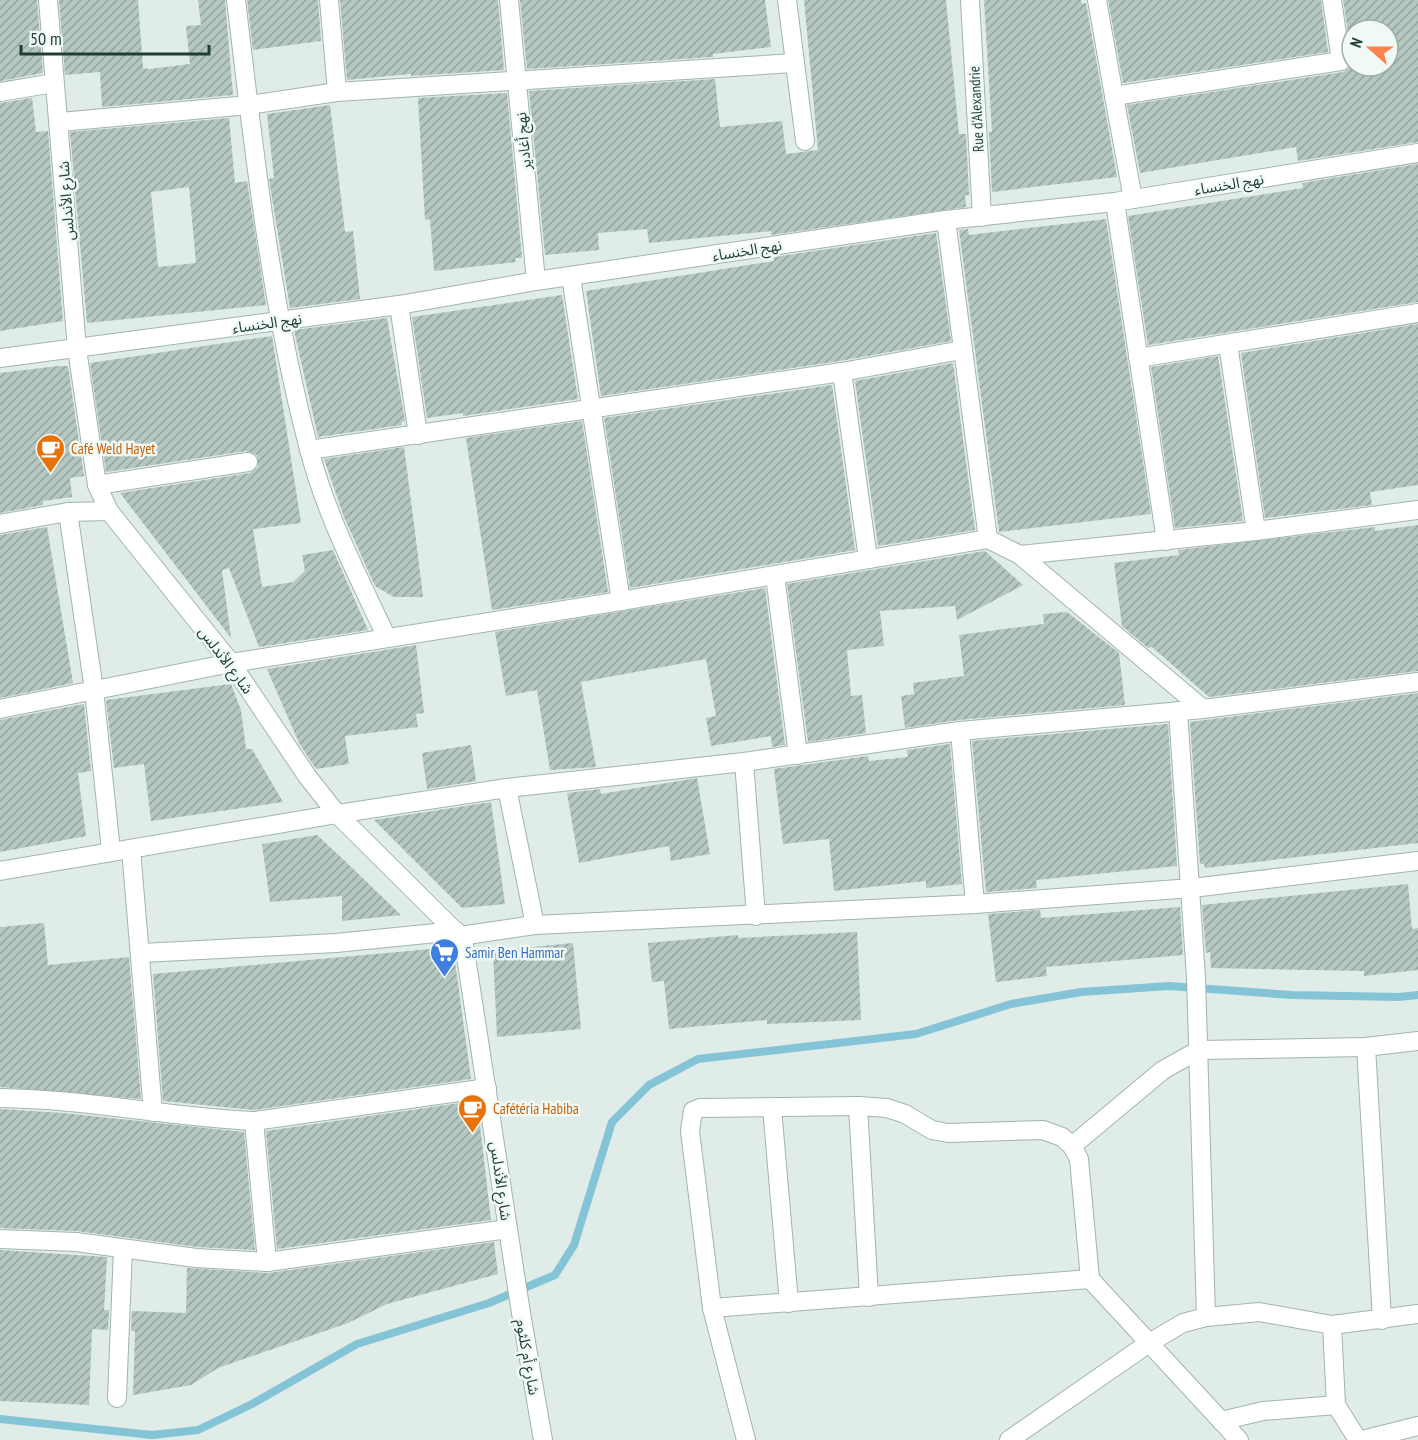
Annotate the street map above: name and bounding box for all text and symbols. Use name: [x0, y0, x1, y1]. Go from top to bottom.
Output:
scale bar: [21, 18, 208, 56]
north arrow: [1340, 18, 1400, 78]
text: 50 m: [30, 27, 62, 50]
text: N: [1345, 35, 1367, 50]
street label: Rue d'Alexandrie: [964, 65, 988, 153]
street label: نهج أغادير: [511, 111, 538, 172]
street label: شارع الأندلس: [54, 160, 81, 241]
street label: نهج الخنساء: [1193, 169, 1266, 202]
street label: نهج الخنساء: [711, 235, 784, 268]
street label: نهج الخنساء: [231, 309, 303, 340]
cafe icon: Café Weld Hayet: [34, 432, 66, 474]
place label: Café Weld Hayet: [71, 439, 155, 458]
street label: شارع الأندلس: [192, 622, 258, 700]
supermarket icon: Samir Ben Hammar: [428, 936, 460, 978]
place label: Samir Ben Hammar: [465, 943, 565, 962]
cafe icon: Cafétéria Habiba: [456, 1092, 488, 1134]
place label: Cafétéria Habiba: [493, 1099, 579, 1118]
street label: شارع الأندلس: [483, 1140, 516, 1222]
street label: شارع أم كلثوم: [509, 1317, 544, 1397]

